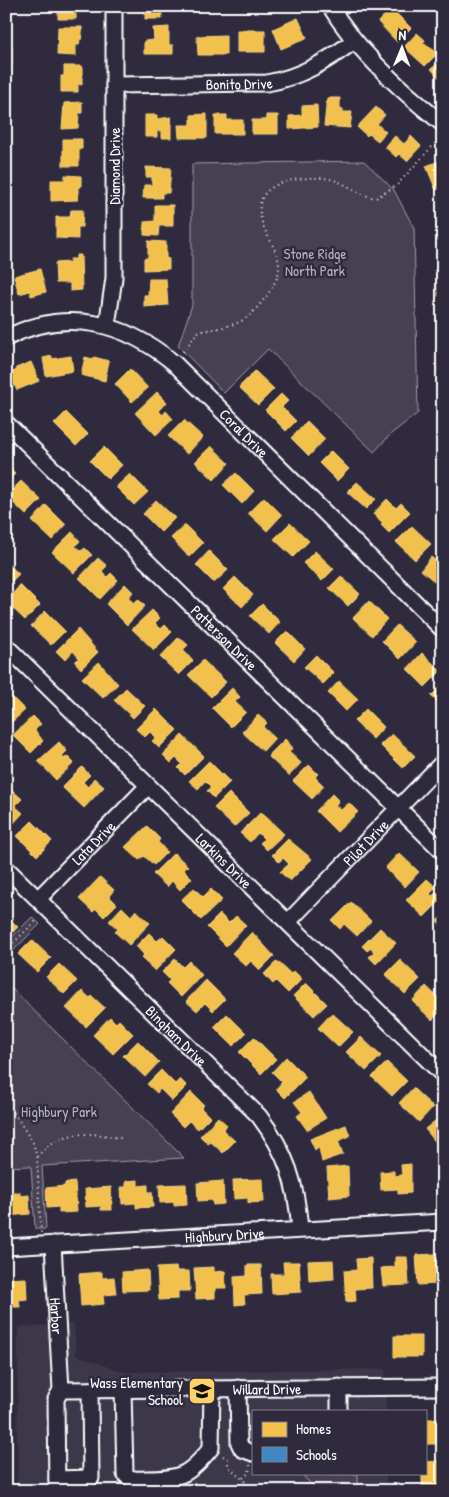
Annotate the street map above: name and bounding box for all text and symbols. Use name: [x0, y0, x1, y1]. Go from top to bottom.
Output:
north arrow: [376, 22, 426, 72]
text: N: [398, 25, 407, 44]
street label: Bonito Drive: [205, 72, 274, 94]
street label: Diamond Drive: [104, 128, 125, 204]
park label: Stone Ridge North Park: [284, 243, 347, 281]
street label: Coral Drive: [215, 404, 274, 462]
street label: Patterson Drive: [186, 600, 262, 675]
street label: Pilot Drive: [338, 814, 393, 870]
street label: Lata Drive: [67, 816, 120, 869]
street label: Larkins Drive: [192, 828, 257, 893]
street label: Bingham Drive: [141, 1000, 212, 1070]
park label: Highbury Park: [21, 1101, 97, 1122]
street label: Highbury Drive: [184, 1222, 265, 1247]
street label: Harbor: [45, 1297, 68, 1335]
place label: Wass Elementary School: [90, 1372, 183, 1410]
school or university icon: Wass Elementary School: [187, 1376, 217, 1406]
street label: Willard Drive: [233, 1378, 301, 1399]
legend: [252, 1410, 426, 1474]
text: Homes: [296, 1418, 331, 1439]
text: Schools: [296, 1444, 337, 1465]

